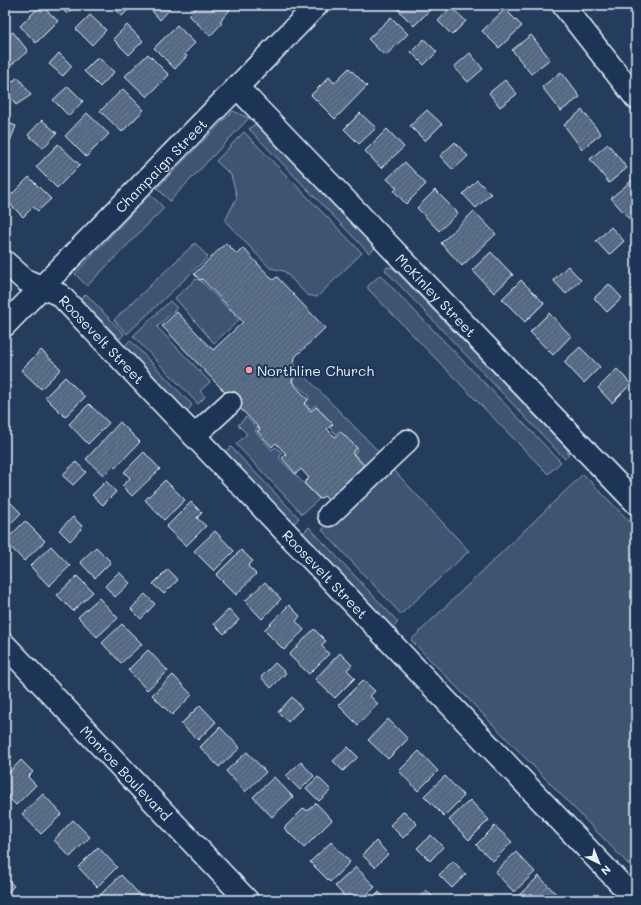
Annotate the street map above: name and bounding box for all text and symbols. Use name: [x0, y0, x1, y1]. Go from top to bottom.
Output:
street label: Champaign Street: [110, 114, 211, 217]
street label: McKinley Street: [392, 249, 481, 341]
street label: Roosevelt Street: [55, 291, 149, 388]
place label: Northline Church: [257, 361, 374, 380]
marker: Northline Church: [244, 365, 254, 375]
street label: Roosevelt Street: [279, 525, 372, 622]
street label: Monroe Boulevard: [76, 721, 176, 825]
north arrow: [579, 843, 619, 883]
text: N: [598, 862, 614, 879]

